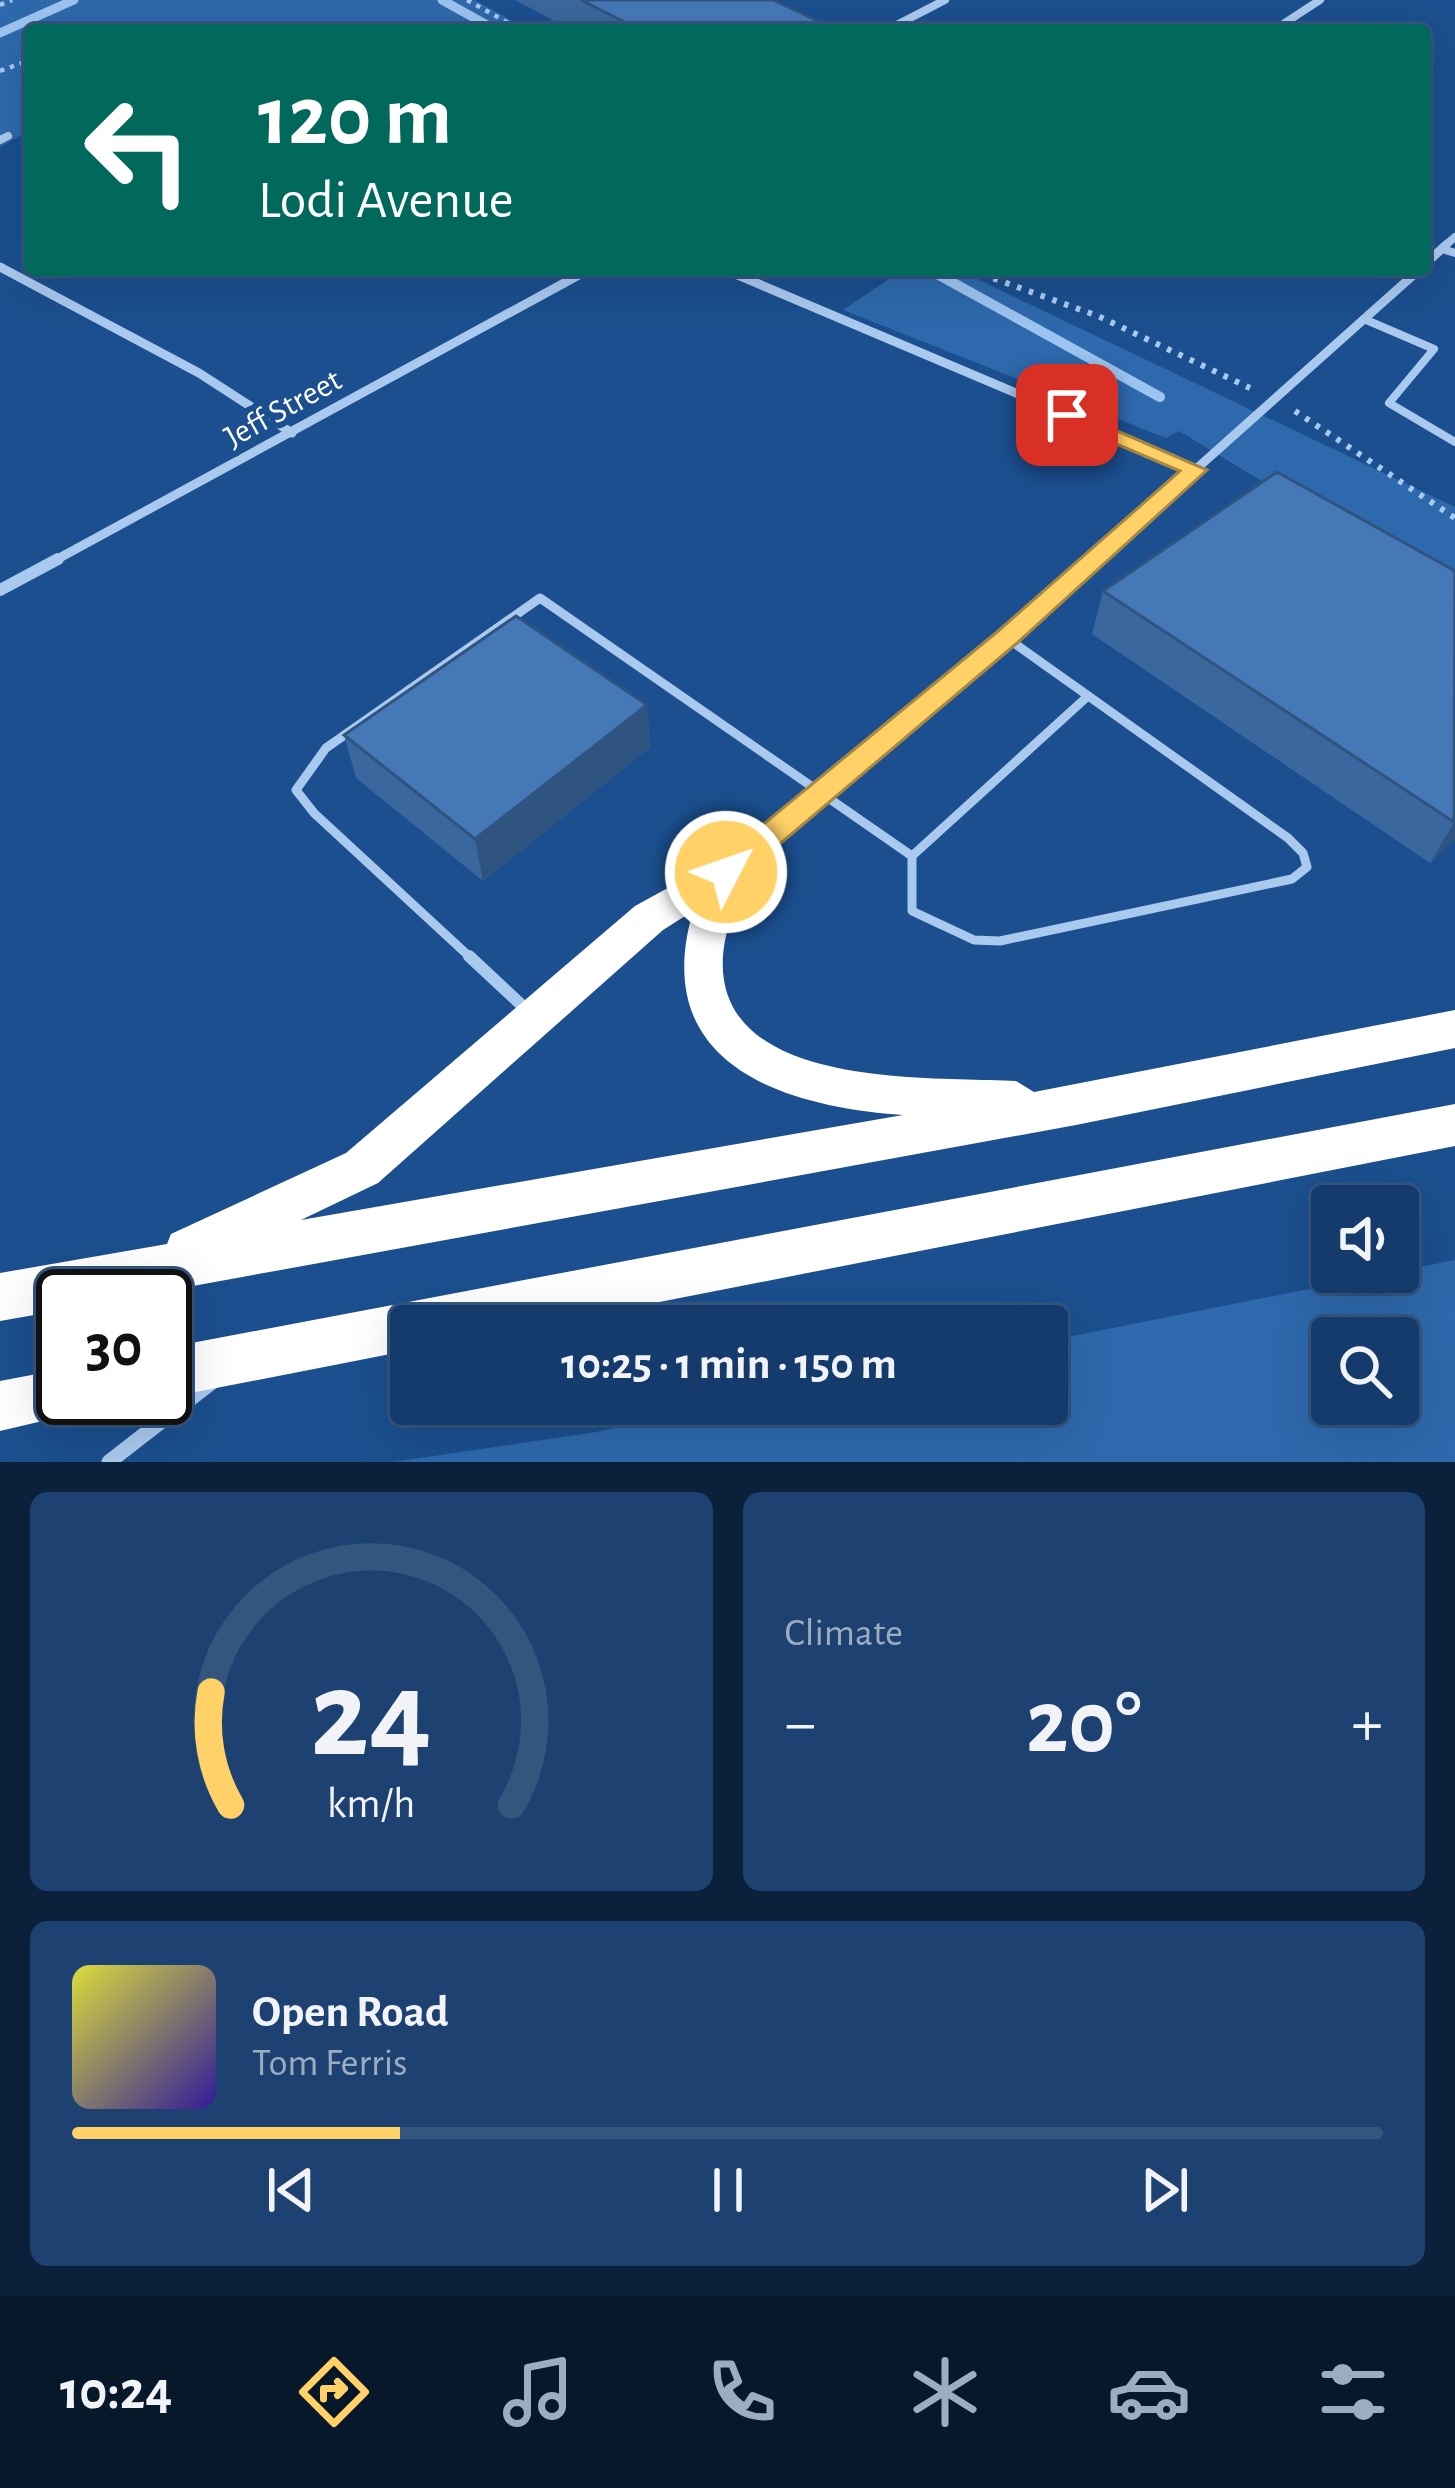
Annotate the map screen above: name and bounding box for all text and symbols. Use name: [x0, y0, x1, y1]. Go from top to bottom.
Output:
icon: left: [60, 72, 216, 228]
text: 120 m: [258, 76, 452, 160]
text: Lodi Avenue: [258, 174, 514, 228]
street label: Jeff Street: [219, 364, 348, 455]
pin: [1016, 364, 1118, 466]
icon: arrive: [1034, 382, 1100, 448]
position arrow: [663, 809, 789, 935]
map controls: [1311, 1185, 1419, 1425]
button: sound: [1311, 1185, 1419, 1293]
speed limit sign: 30: [36, 1269, 192, 1425]
button: search: [1311, 1317, 1419, 1425]
text: 10:25 · 1 min · 150 m: [561, 1342, 897, 1387]
text: Climate: [785, 1614, 903, 1653]
text: 24: [310, 1654, 432, 1779]
text: 20°: [1026, 1679, 1142, 1769]
text: −: [785, 1691, 816, 1757]
text: +: [1351, 1691, 1383, 1757]
text: km/h: [327, 1782, 415, 1825]
text: Open Road: [252, 1990, 449, 2035]
text: Tom Ferris: [252, 2044, 408, 2083]
icon: previous: [258, 2157, 324, 2223]
icon: pause: [695, 2157, 761, 2223]
icon: next: [1132, 2157, 1198, 2223]
icon: directions: [292, 2350, 376, 2434]
icon: music: [496, 2350, 580, 2434]
icon: phone: [700, 2350, 784, 2434]
icon: climate: [903, 2350, 987, 2434]
icon: car: [1107, 2350, 1191, 2434]
icon: filters: [1311, 2350, 1395, 2434]
text: 10:24: [60, 2365, 172, 2419]

